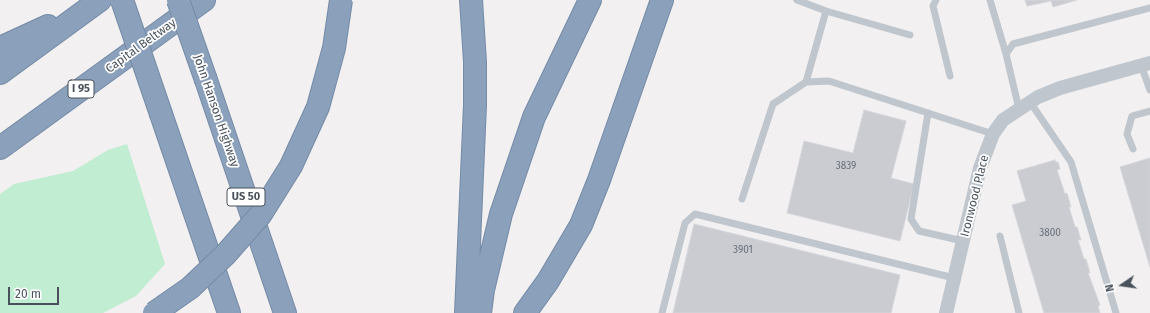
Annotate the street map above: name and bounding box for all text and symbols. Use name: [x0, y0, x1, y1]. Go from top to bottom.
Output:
street label: Capital Beltway: [103, 16, 179, 76]
street label: John Hanson Highway: [190, 53, 242, 169]
road number: I 95: [68, 80, 94, 98]
street label: Ironwood Place: [958, 154, 992, 238]
house number: 3839: [836, 160, 856, 172]
road number: US 50: [227, 188, 265, 206]
house number: 3800: [1039, 227, 1061, 239]
house number: 3901: [733, 244, 753, 256]
north arrow: [1102, 265, 1142, 305]
scale bar: [10, 279, 61, 305]
text: N: [1103, 283, 1117, 293]
text: 20 m: [15, 287, 41, 301]

